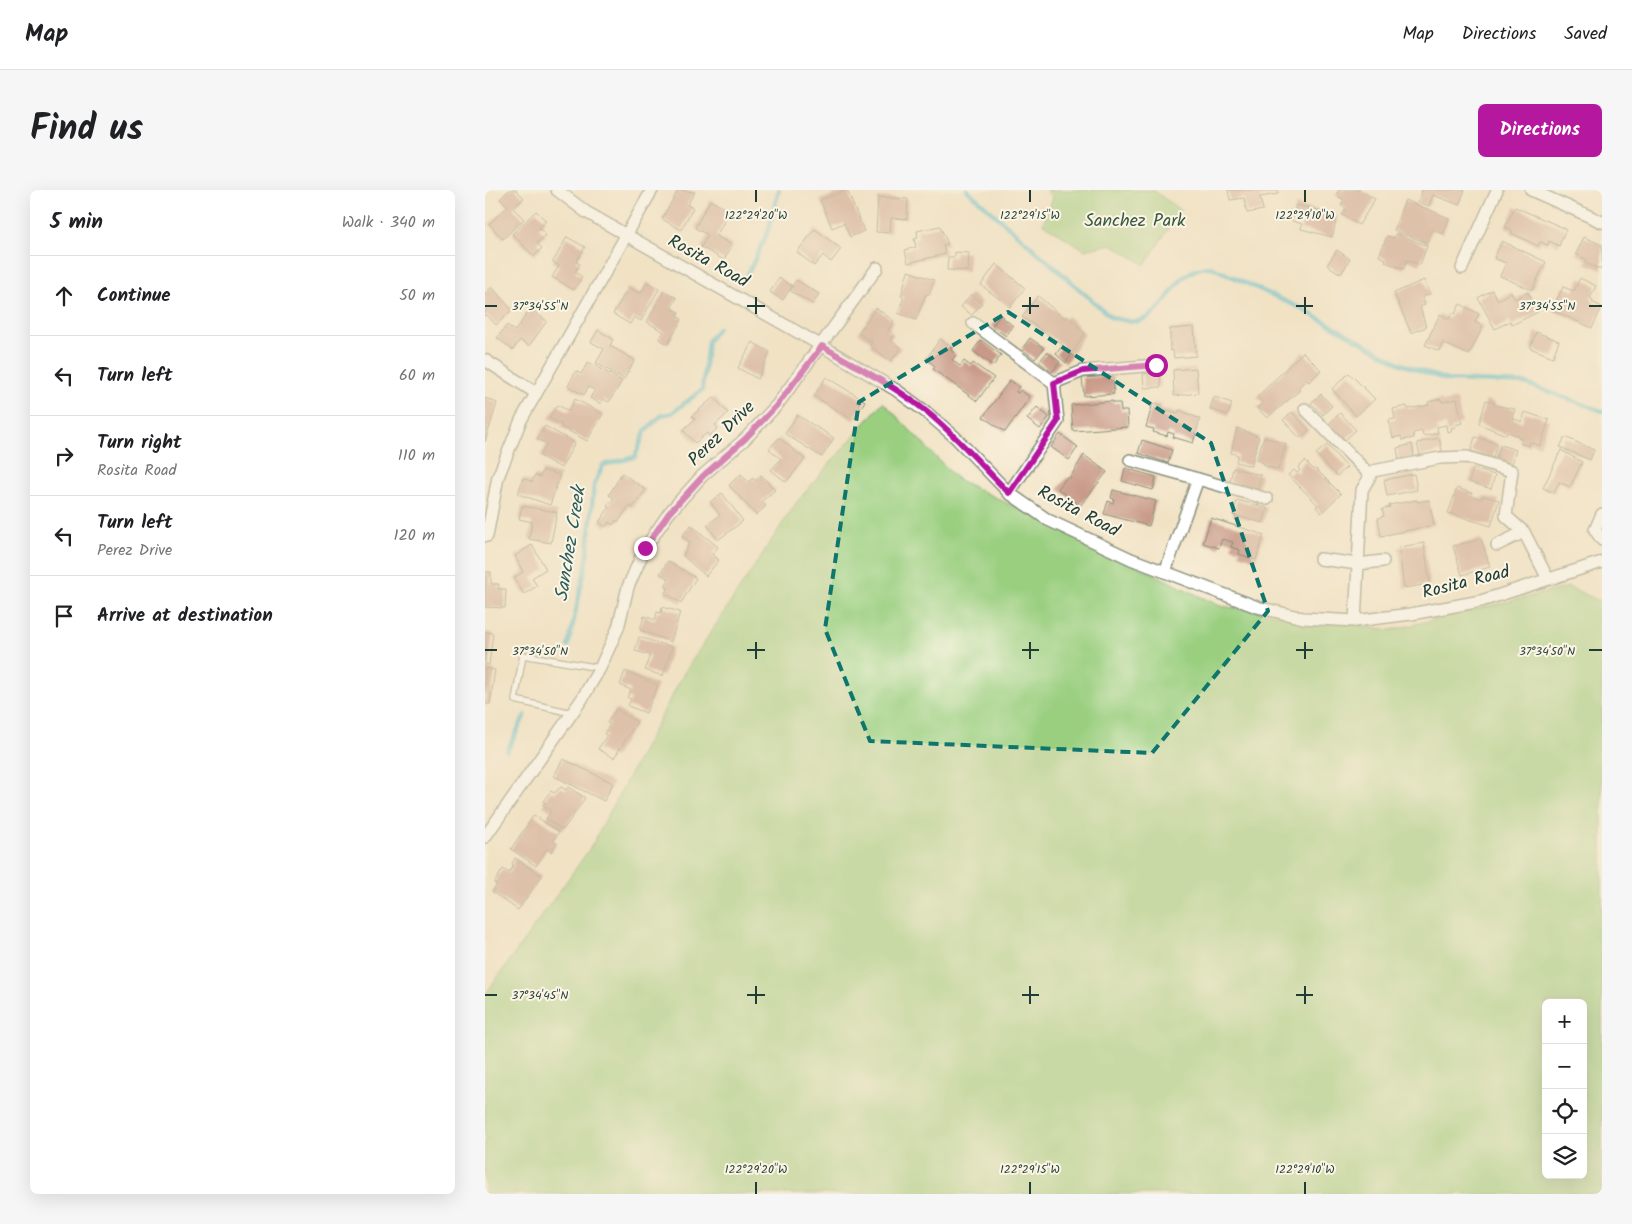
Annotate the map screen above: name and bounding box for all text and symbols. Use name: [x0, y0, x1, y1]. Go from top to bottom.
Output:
text: Map: [25, 15, 68, 54]
text: Map: [1402, 20, 1434, 49]
text: Directions: [1462, 20, 1536, 49]
text: Saved: [1564, 20, 1607, 49]
text: Find us: [30, 102, 143, 158]
button: Directions: [1478, 104, 1602, 157]
text: 5 min: [50, 206, 103, 239]
text: 122°29'20"W: [725, 206, 787, 225]
text: 122°29'15"W: [1000, 206, 1060, 225]
text: 122°29'10"W: [1275, 206, 1335, 225]
park label: Sanchez Park: [1084, 207, 1186, 236]
text: Walk · 340 m: [342, 210, 435, 235]
street label: Rosita Road: [662, 228, 755, 297]
text: Continue: [97, 281, 170, 311]
icon: ahead: [50, 282, 78, 310]
text: 50 m: [399, 283, 435, 308]
text: 37°34'55"N: [512, 297, 568, 316]
text: 37°34'55"N: [1519, 297, 1575, 316]
route start: [1145, 354, 1168, 377]
text: Turn left: [97, 361, 172, 391]
icon: left: [50, 362, 78, 390]
text: 60 m: [399, 363, 435, 388]
street label: Perez Drive: [681, 394, 763, 474]
text: Turn right: [97, 428, 182, 458]
icon: right: [50, 442, 78, 470]
text: 110 m: [398, 443, 435, 468]
text: Rosita Road: [97, 458, 176, 483]
street label: Rosita Road: [1032, 478, 1125, 546]
water label: Sanchez Creek: [547, 481, 595, 604]
text: Turn left: [97, 508, 172, 538]
icon: left: [50, 522, 78, 550]
text: 120 m: [394, 523, 435, 548]
route end: [634, 537, 657, 560]
text: Perez Drive: [97, 538, 172, 563]
street label: Rosita Road: [1419, 558, 1514, 608]
text: Arrive at destination: [97, 601, 273, 631]
icon: arrive: [50, 602, 78, 630]
text: 37°34'50"N: [512, 642, 568, 661]
text: 37°34'50"N: [1519, 642, 1575, 661]
text: 37°34'45"N: [512, 986, 568, 1005]
map controls: [1542, 999, 1587, 1179]
button: +: [1542, 999, 1587, 1044]
button: −: [1542, 1044, 1587, 1089]
button: locate: [1542, 1089, 1587, 1134]
button: layers: [1542, 1134, 1587, 1179]
text: 122°29'20"W: [725, 1160, 787, 1179]
text: 122°29'15"W: [1000, 1160, 1060, 1179]
text: 122°29'10"W: [1275, 1160, 1335, 1179]

